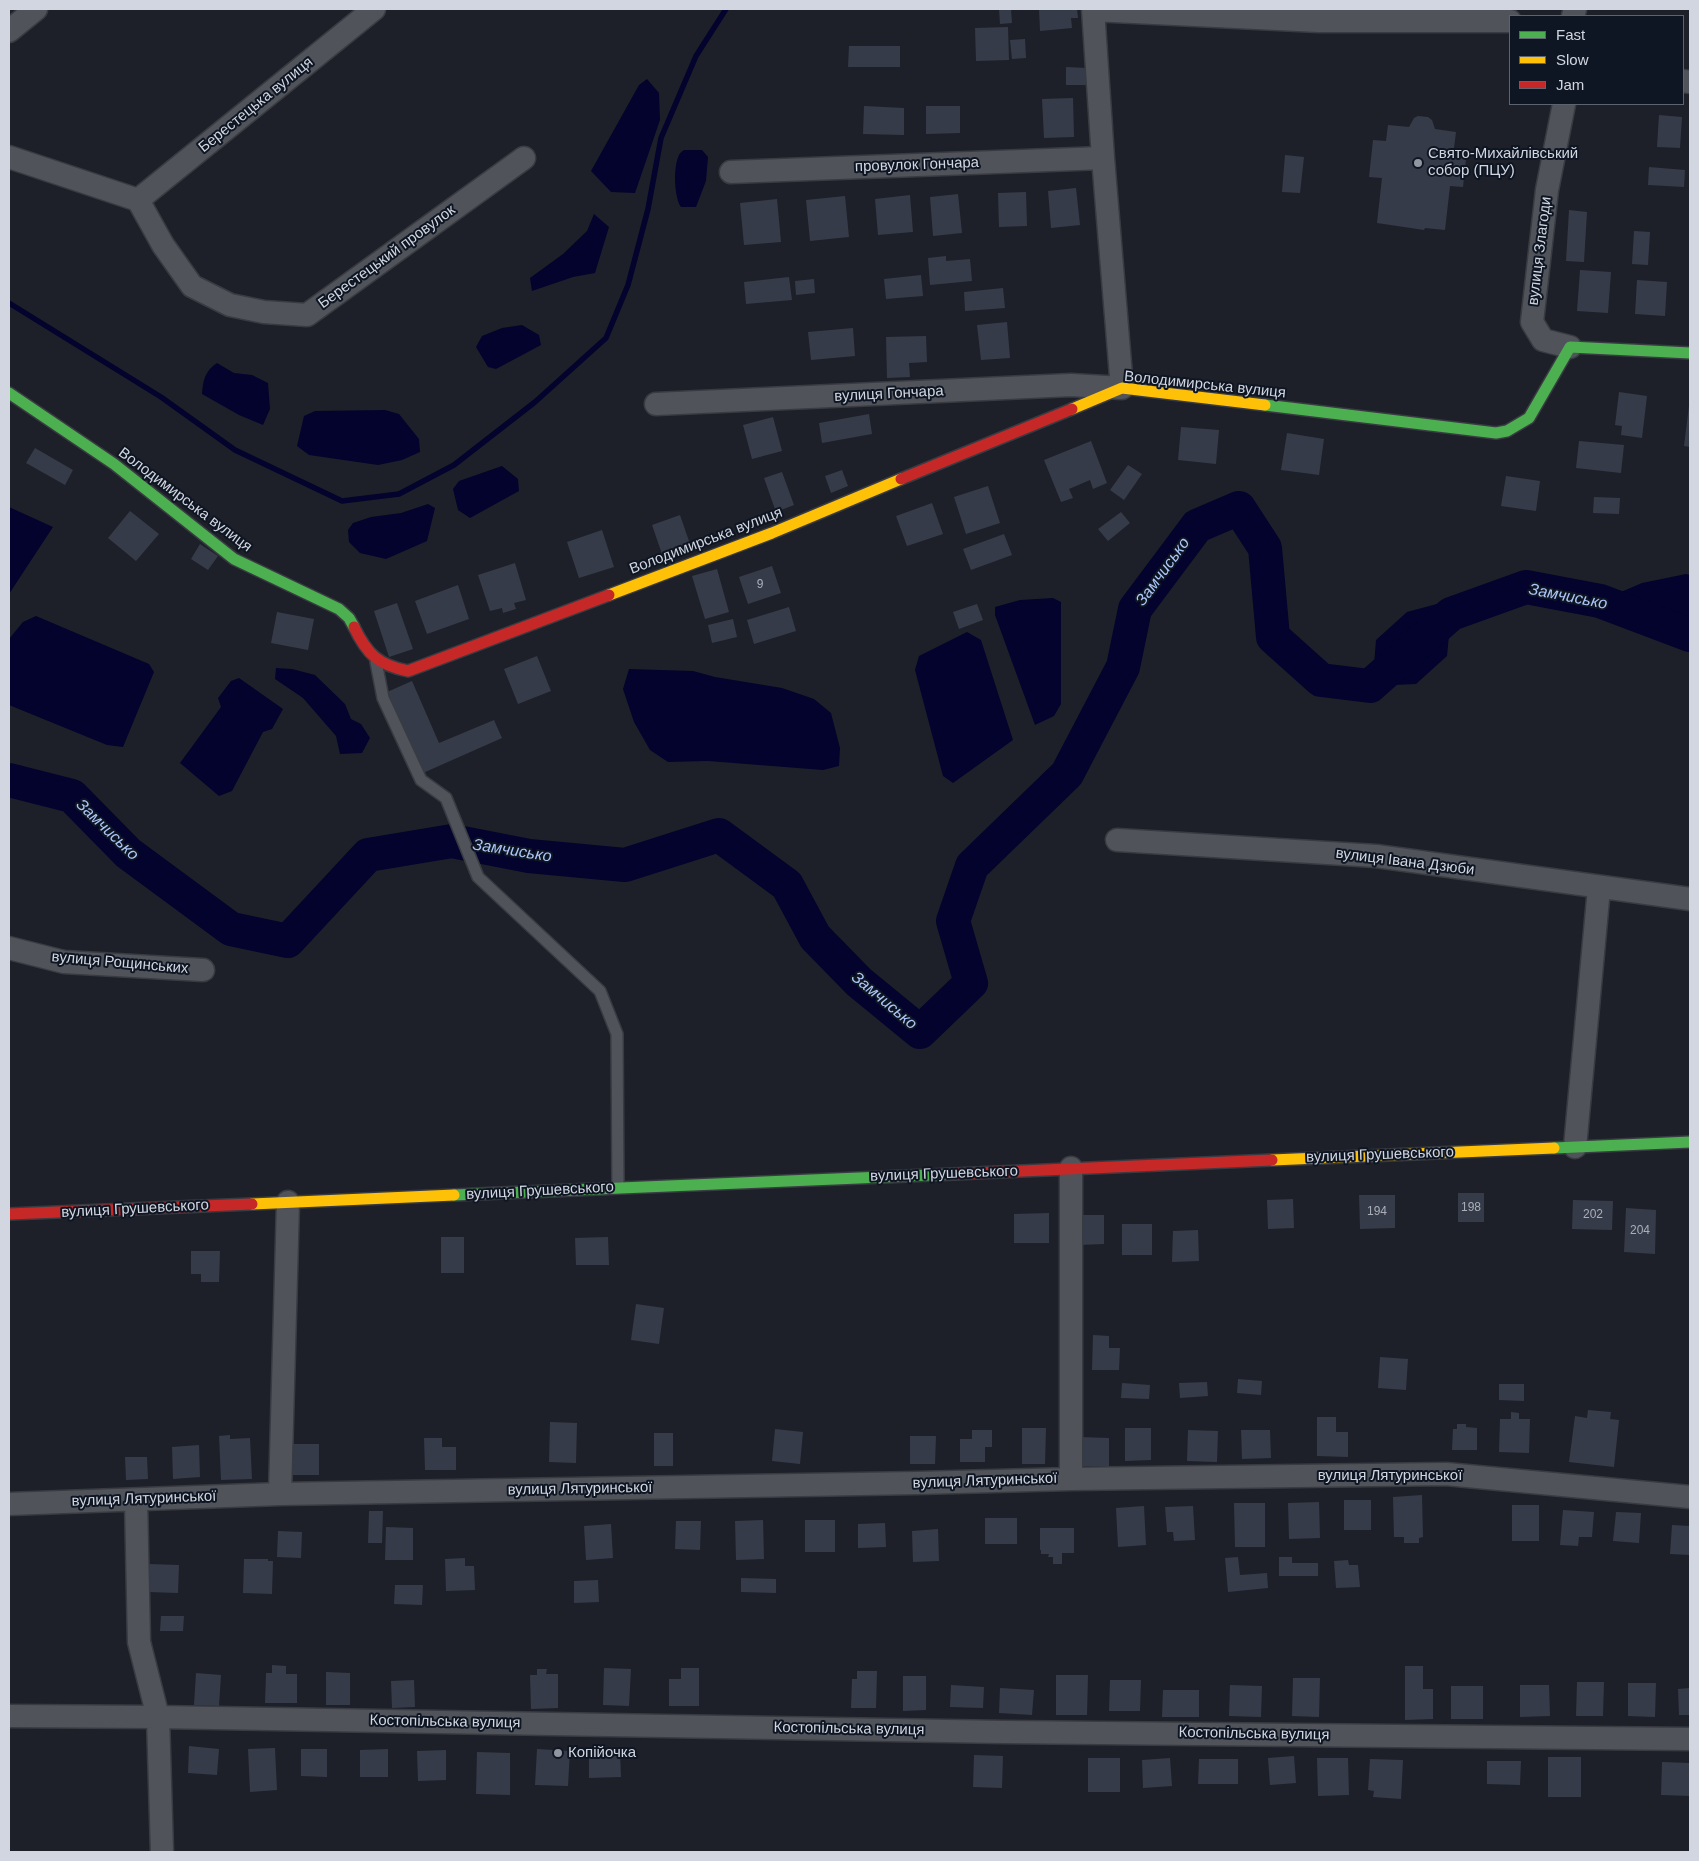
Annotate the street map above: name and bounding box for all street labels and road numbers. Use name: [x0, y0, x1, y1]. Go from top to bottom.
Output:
street label: Берестецька вулиця: [195, 53, 317, 157]
street label: провулок Гончара: [855, 154, 979, 176]
street label: вулиця Злагоди: [1524, 196, 1556, 306]
street label: Берестецький провулок: [315, 201, 459, 313]
street label: Володимирська вулиця: [1123, 368, 1287, 402]
street label: вулиця Гончара: [834, 382, 944, 406]
street label: Володимирська вулиця: [115, 444, 255, 556]
street label: Володимирська вулиця: [627, 503, 785, 579]
street label: вулиця Івана Дзюби: [1335, 845, 1475, 879]
street label: вулиця Рощинських: [51, 948, 189, 978]
street label: вулиця Грушевського: [1306, 1143, 1454, 1167]
street label: вулиця Грушевського: [870, 1162, 1018, 1186]
street label: вулиця Грушевського: [466, 1178, 614, 1204]
street label: вулиця Грушевського: [61, 1196, 209, 1222]
street label: вулиця Лятуринської: [1318, 1467, 1462, 1485]
street label: вулиця Лятуринської: [912, 1469, 1058, 1493]
street label: вулиця Лятуринської: [507, 1479, 653, 1499]
street label: вулиця Лятуринської: [71, 1487, 217, 1511]
street label: Костопільська вулиця: [369, 1712, 521, 1732]
street label: Костопільська вулиця: [773, 1719, 925, 1739]
street label: Костопільська вулиця: [1178, 1724, 1330, 1744]

